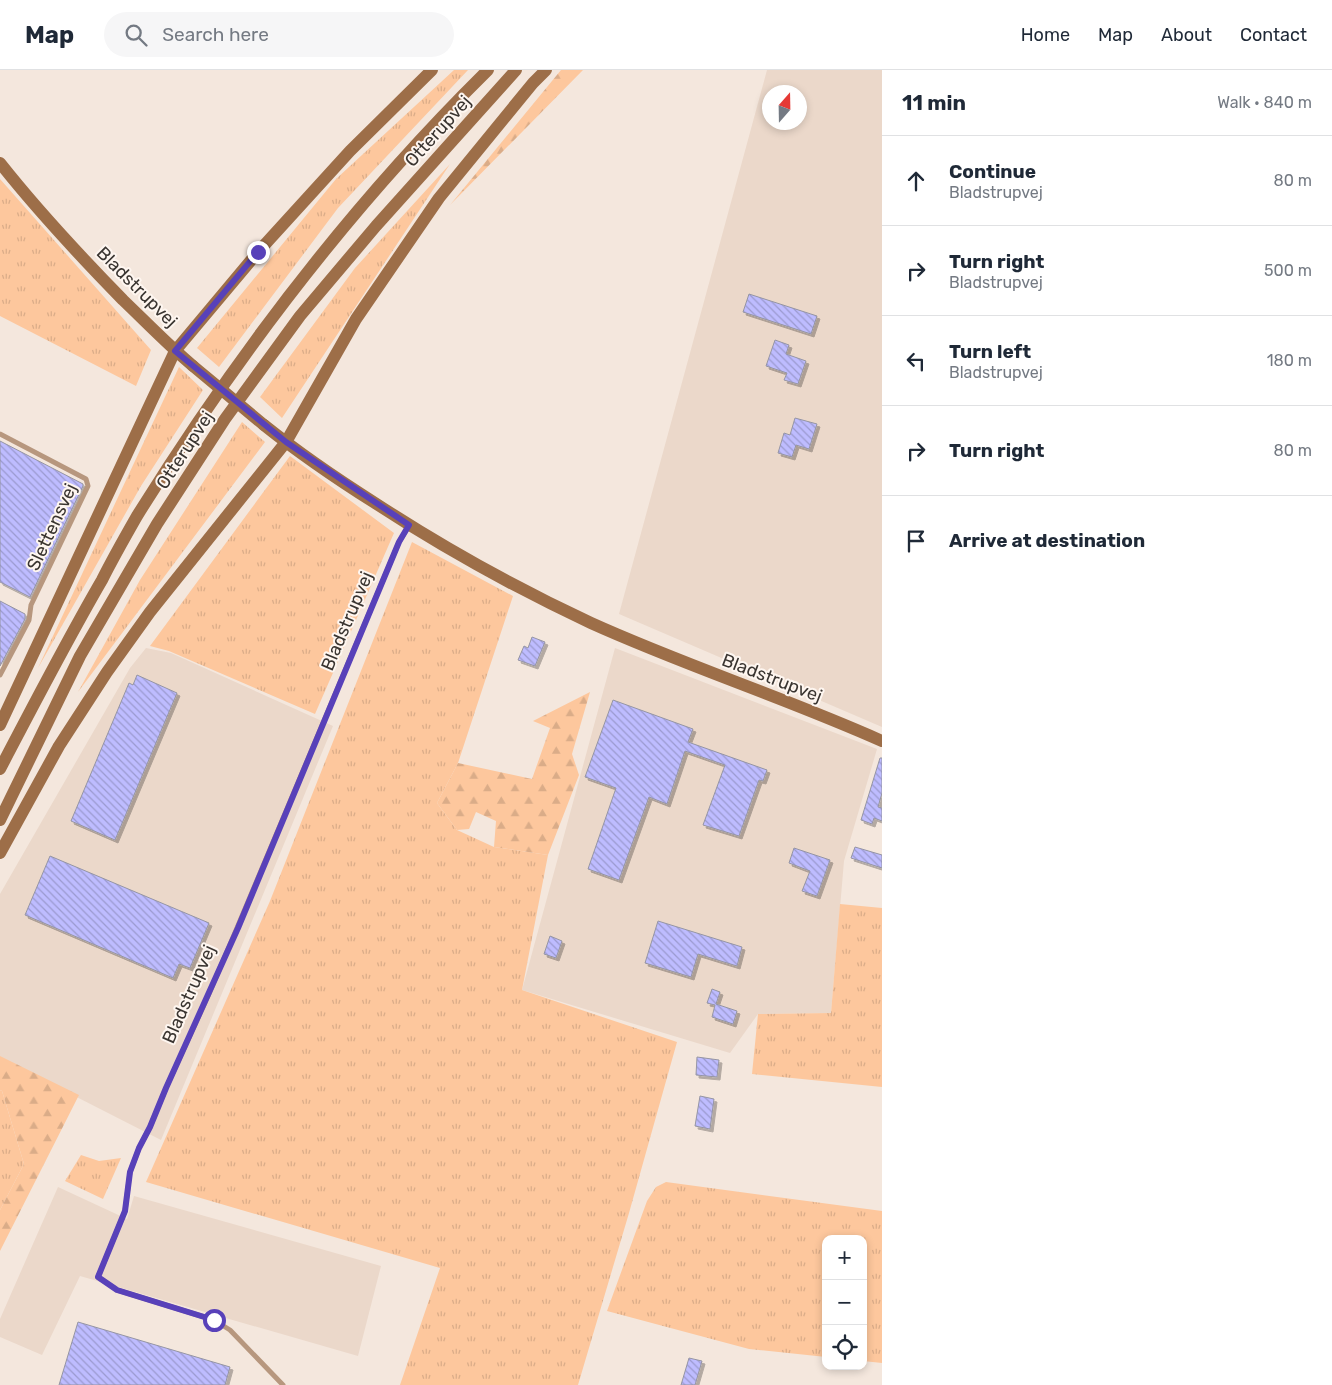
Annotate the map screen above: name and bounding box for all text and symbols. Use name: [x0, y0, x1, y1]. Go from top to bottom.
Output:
search box: [104, 12, 454, 57]
text: Map: [25, 21, 74, 49]
icon: search: [122, 21, 150, 49]
text: Search here: [162, 23, 269, 46]
text: Home: [1021, 24, 1070, 46]
text: Map: [1098, 24, 1133, 46]
text: About: [1161, 24, 1212, 46]
text: Contact: [1240, 24, 1307, 46]
north arrow: [762, 85, 807, 130]
text: 11 min: [902, 90, 966, 115]
street label: Otterupvej: [400, 91, 476, 171]
text: Walk · 840 m: [1217, 93, 1312, 112]
text: Continue: [949, 160, 1036, 183]
icon: ahead: [902, 167, 930, 195]
text: 80 m: [1274, 171, 1312, 190]
text: Bladstrupvej: [949, 183, 1043, 202]
route end: [247, 241, 270, 264]
street label: Bladstrupvej: [92, 242, 182, 332]
text: Turn right: [949, 250, 1044, 273]
icon: right: [902, 257, 930, 285]
text: 500 m: [1264, 261, 1312, 280]
text: Bladstrupvej: [949, 273, 1043, 292]
text: Turn left: [949, 340, 1031, 363]
icon: left: [902, 347, 930, 375]
text: 180 m: [1267, 351, 1312, 370]
text: Bladstrupvej: [949, 363, 1043, 382]
street label: Otterupvej: [152, 407, 218, 493]
icon: right: [902, 437, 930, 465]
text: Turn right: [949, 439, 1044, 462]
text: 80 m: [1274, 441, 1312, 460]
street label: Slettensvej: [22, 480, 82, 574]
icon: arrive: [902, 527, 930, 555]
text: Arrive at destination: [949, 529, 1145, 552]
street label: Bladstrupvej: [316, 568, 378, 674]
street label: Bladstrupvej: [719, 649, 825, 707]
street label: Bladstrupvej: [157, 941, 221, 1047]
map controls: [822, 1235, 867, 1370]
button: +: [822, 1235, 867, 1280]
button: −: [822, 1280, 867, 1325]
route start: [203, 1309, 226, 1332]
button: locate: [822, 1325, 867, 1370]

